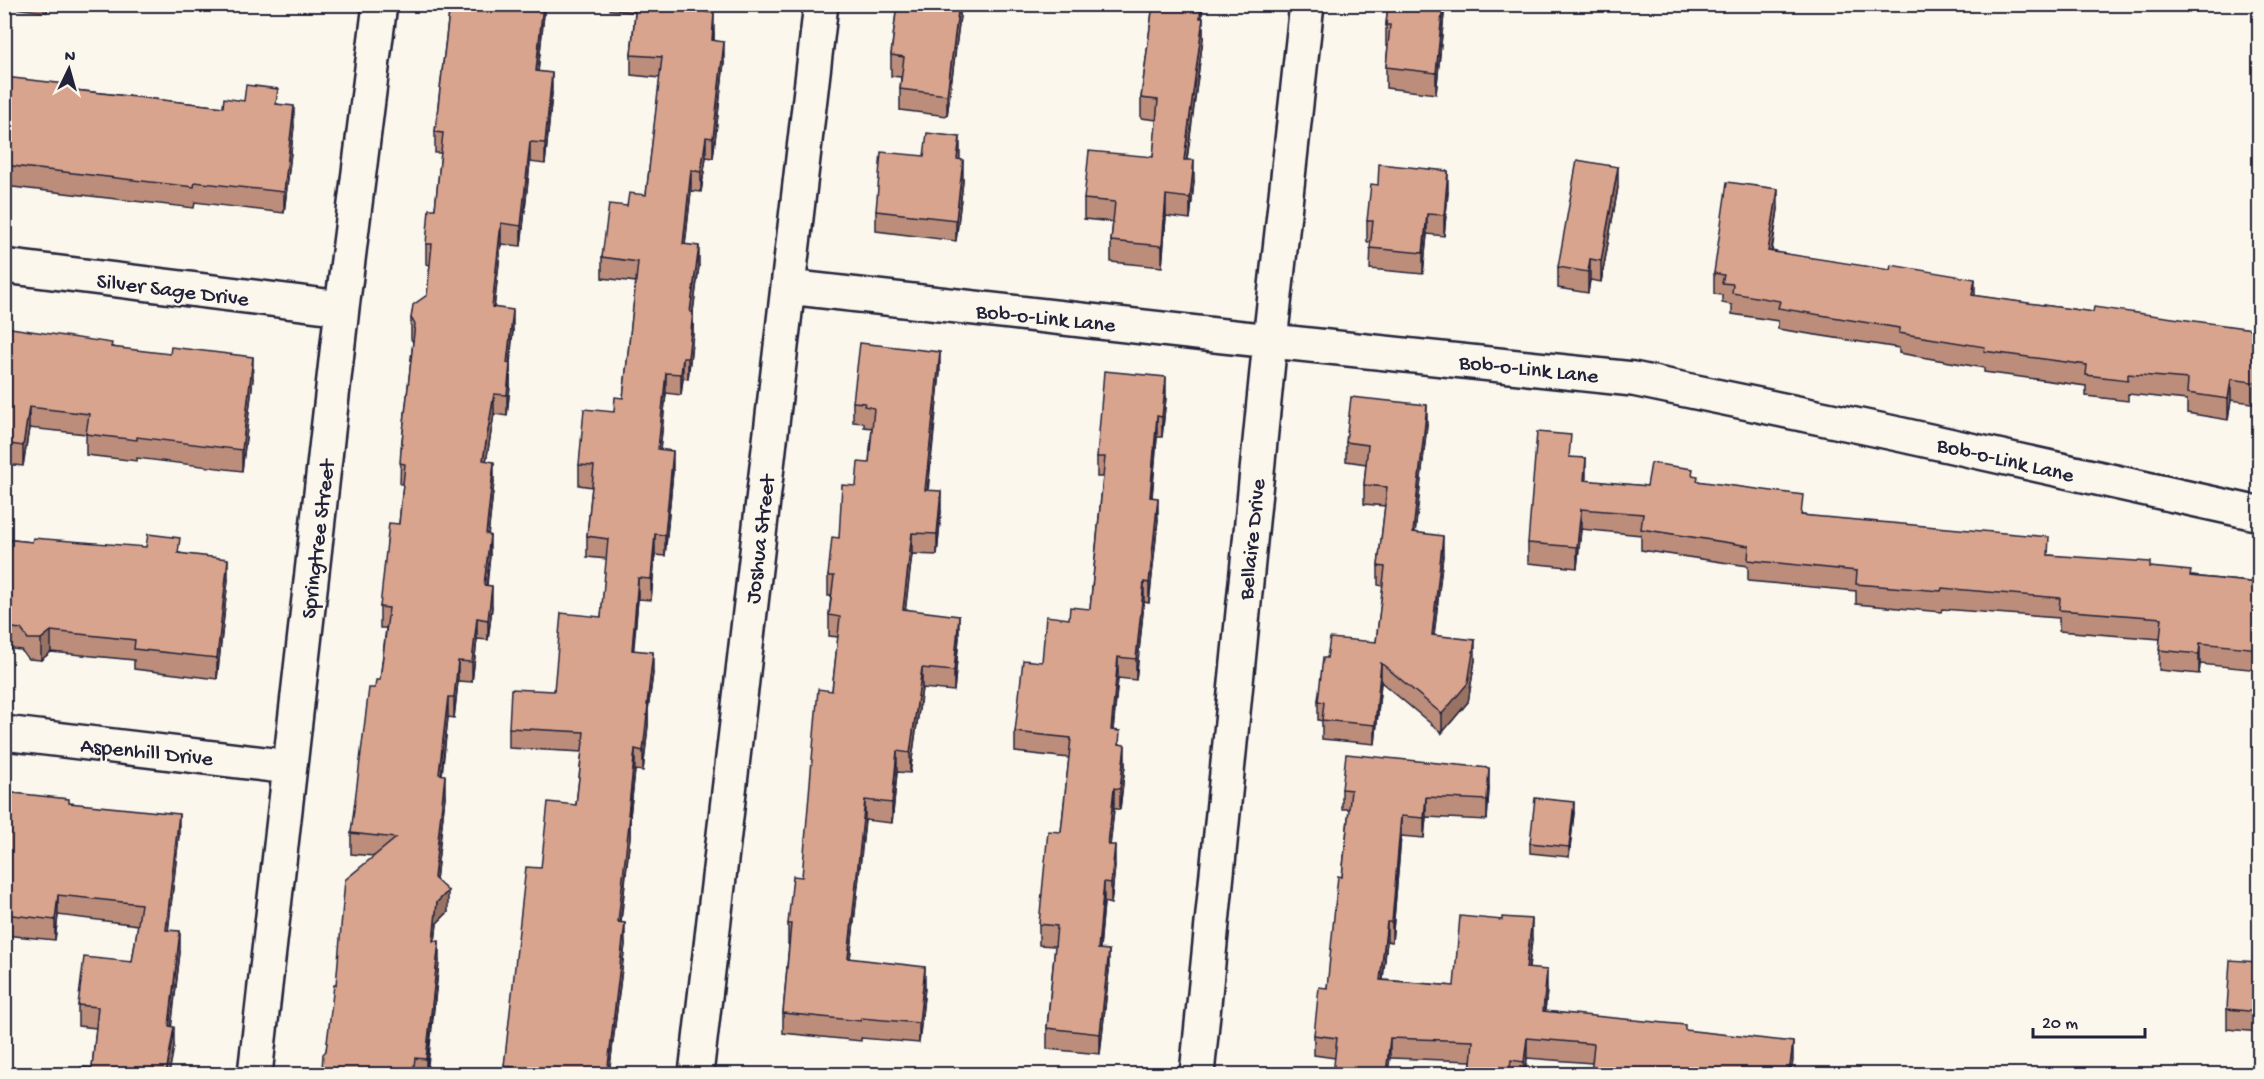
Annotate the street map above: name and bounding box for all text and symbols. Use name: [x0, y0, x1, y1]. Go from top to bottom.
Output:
north arrow: [39, 39, 99, 99]
text: N: [64, 48, 77, 68]
street label: Silver Sage Drive: [95, 270, 251, 314]
street label: Bob-o-Link Lane: [974, 300, 1117, 340]
street label: Bob-o-Link Lane: [1457, 351, 1600, 391]
street label: Bob-o-Link Lane: [1933, 433, 2077, 490]
street label: Springtree Street: [297, 457, 343, 620]
street label: Joshua Street: [741, 472, 783, 605]
street label: Bellaire Drive: [1235, 477, 1273, 602]
street label: Aspenhill Drive: [79, 734, 215, 774]
scale bar: [2033, 1001, 2146, 1039]
text: 20 m: [2042, 1014, 2078, 1035]

